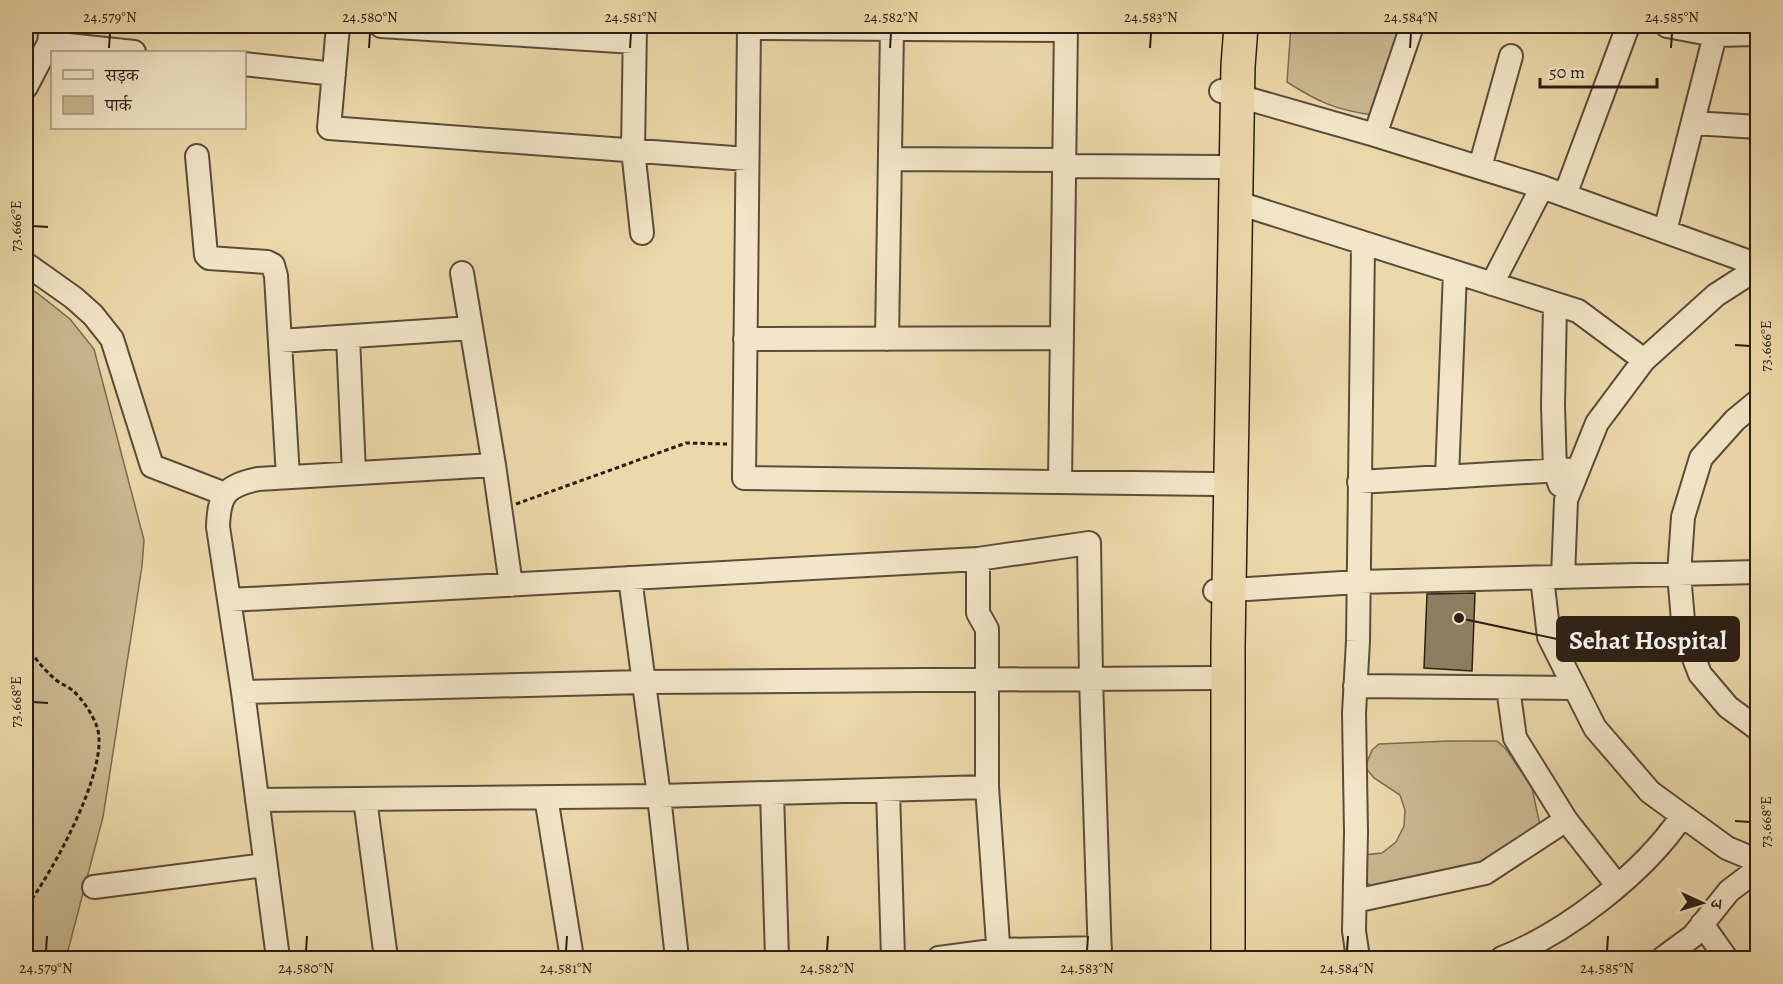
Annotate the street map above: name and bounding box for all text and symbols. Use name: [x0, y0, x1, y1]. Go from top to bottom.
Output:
text: 24.579°N: [83, 7, 137, 27]
text: 24.580°N: [342, 7, 398, 27]
text: 24.581°N: [605, 7, 658, 27]
text: 24.582°N: [864, 7, 919, 27]
text: 24.583°N: [1124, 7, 1178, 27]
text: 24.584°N: [1384, 7, 1438, 27]
text: 24.585°N: [1645, 7, 1699, 27]
legend: [51, 51, 246, 129]
scale bar: [1540, 51, 1657, 89]
text: 50 m: [1549, 60, 1585, 84]
text: सड़क: [104, 63, 140, 87]
text: पार्क: [104, 93, 133, 117]
text: 73.666°E: [6, 200, 26, 252]
text: 73.666°E: [1756, 320, 1776, 372]
callout: Sehat Hospital: [1557, 617, 1739, 661]
text: Sehat Hospital: [1569, 623, 1727, 658]
text: 73.668°E: [6, 676, 26, 728]
text: 73.668°E: [1756, 796, 1776, 848]
north arrow: [1672, 873, 1732, 933]
text: उ: [1705, 898, 1727, 911]
text: 24.579°N: [19, 958, 73, 978]
text: 24.580°N: [278, 958, 334, 978]
text: 24.581°N: [540, 958, 593, 978]
text: 24.582°N: [800, 958, 855, 978]
text: 24.583°N: [1060, 958, 1114, 978]
text: 24.584°N: [1320, 958, 1374, 978]
text: 24.585°N: [1580, 958, 1634, 978]

